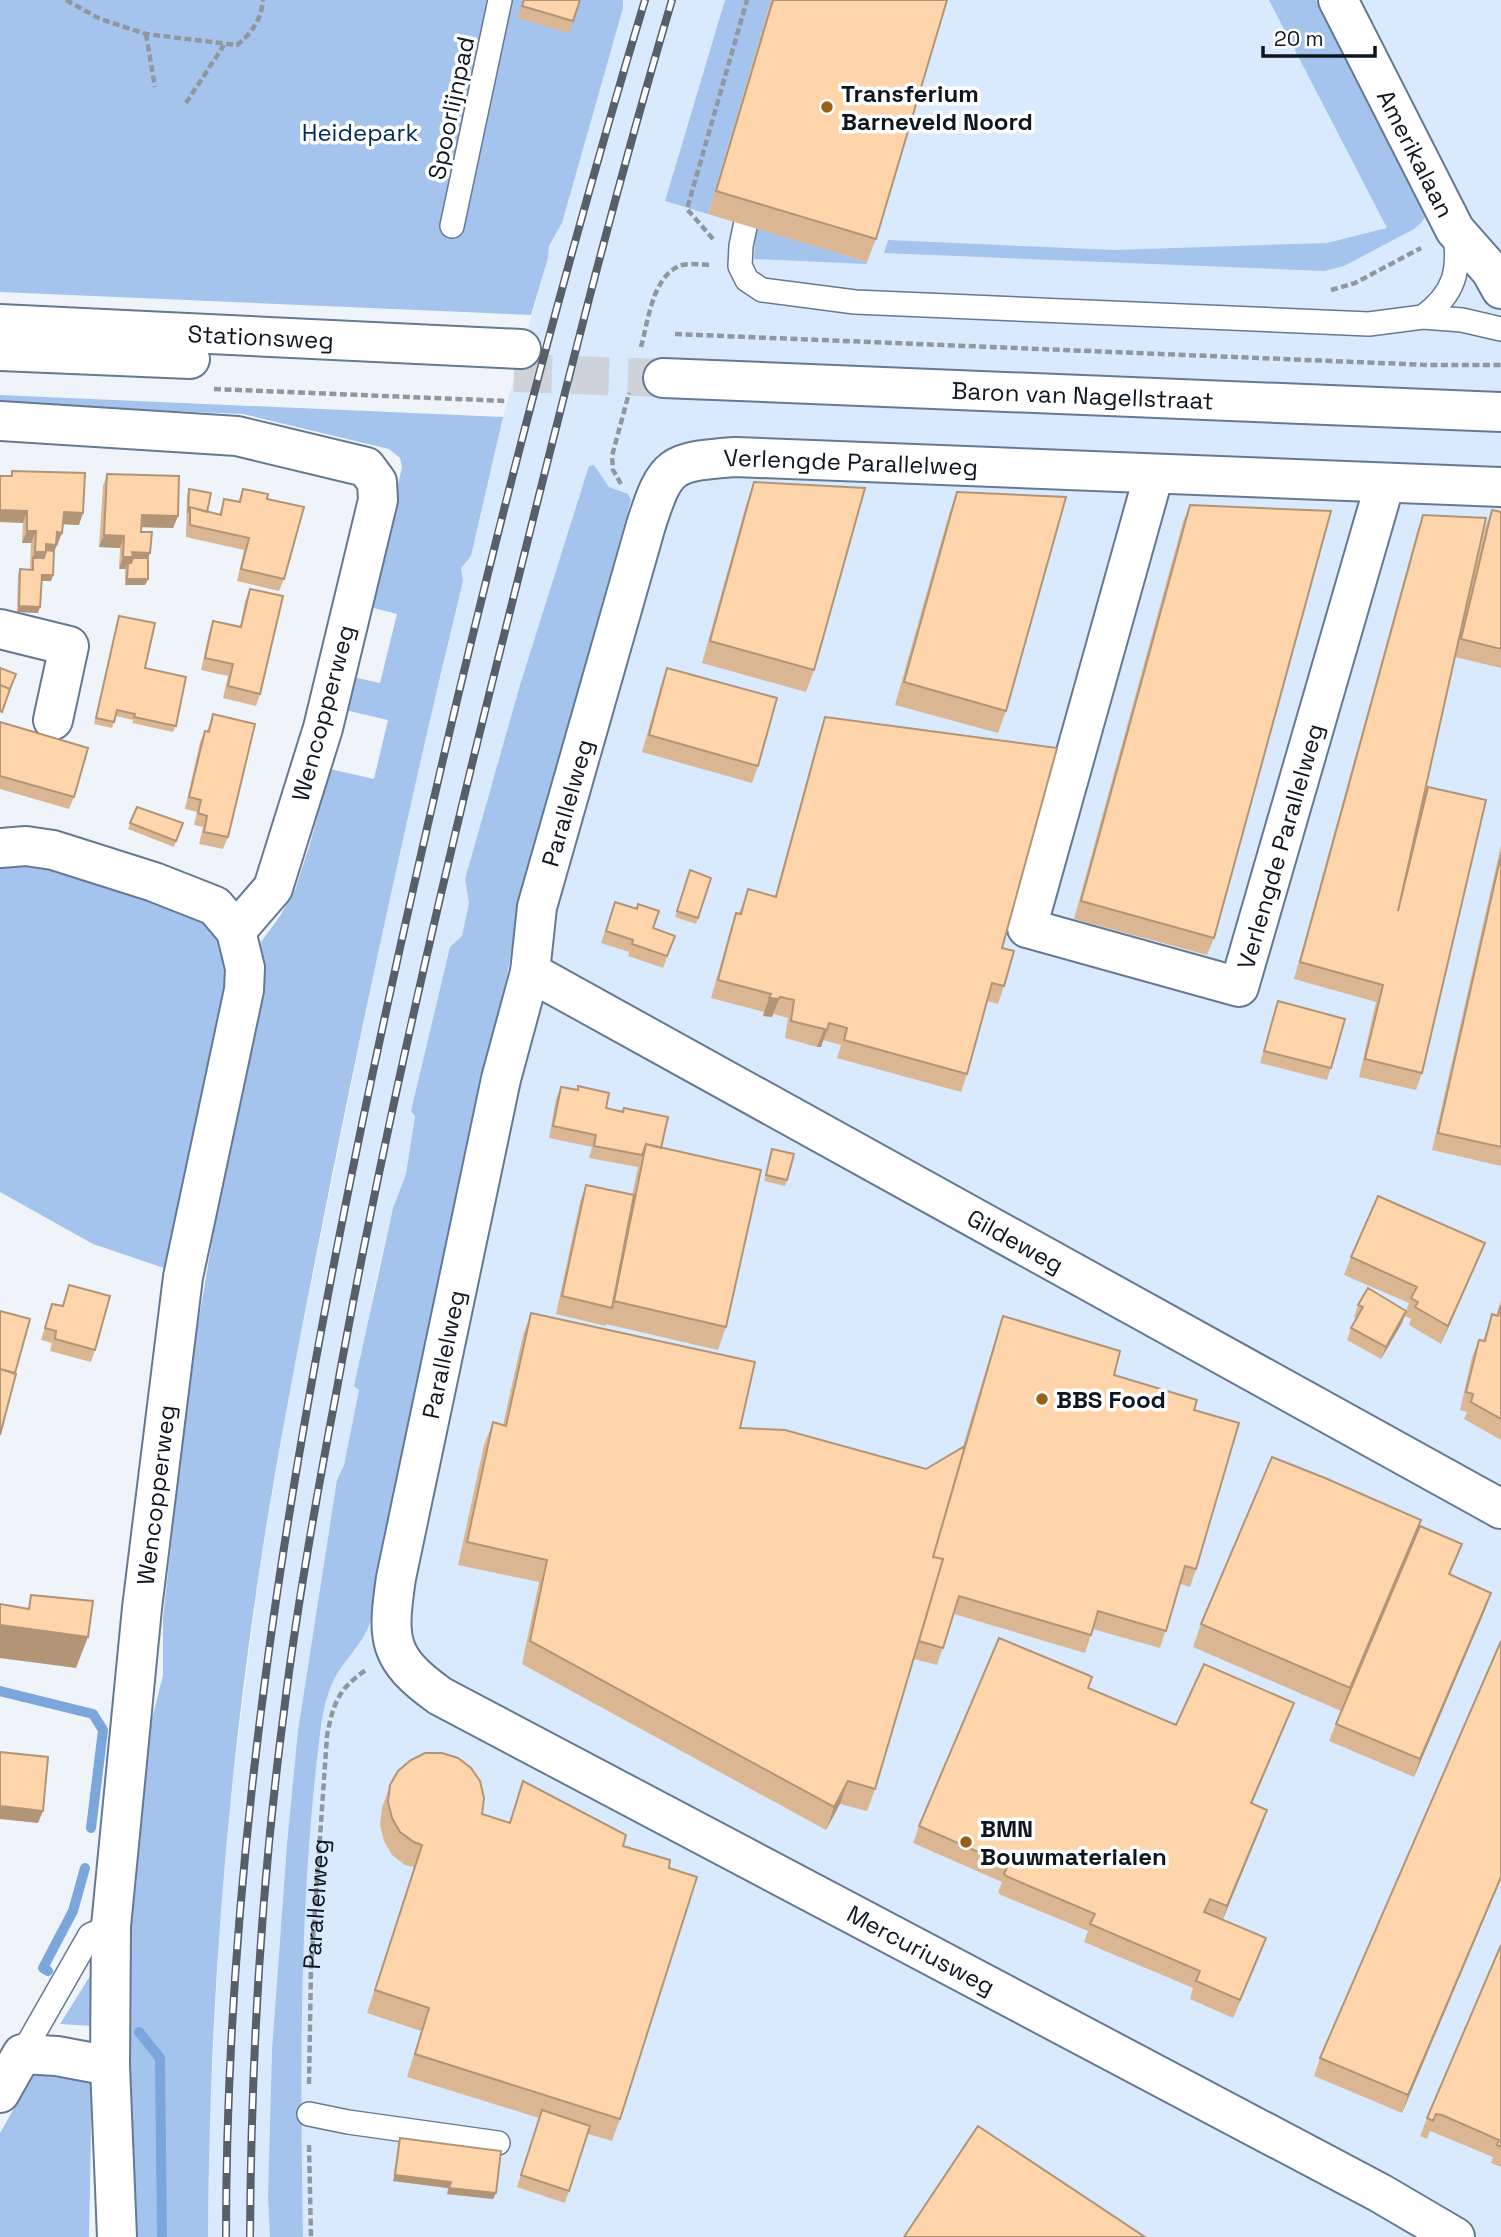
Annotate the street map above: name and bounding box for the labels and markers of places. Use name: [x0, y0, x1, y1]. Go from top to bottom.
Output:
place label: Transferium Barneveld Noord: [841, 78, 1033, 137]
marker: Transferium Barneveld Noord: [819, 99, 835, 115]
place label: BBS Food: [1056, 1384, 1166, 1415]
marker: BBS Food: [1034, 1391, 1050, 1407]
place label: BMN Bouwmaterialen: [980, 1813, 1167, 1872]
marker: BMN Bouwmaterialen: [958, 1834, 974, 1850]

